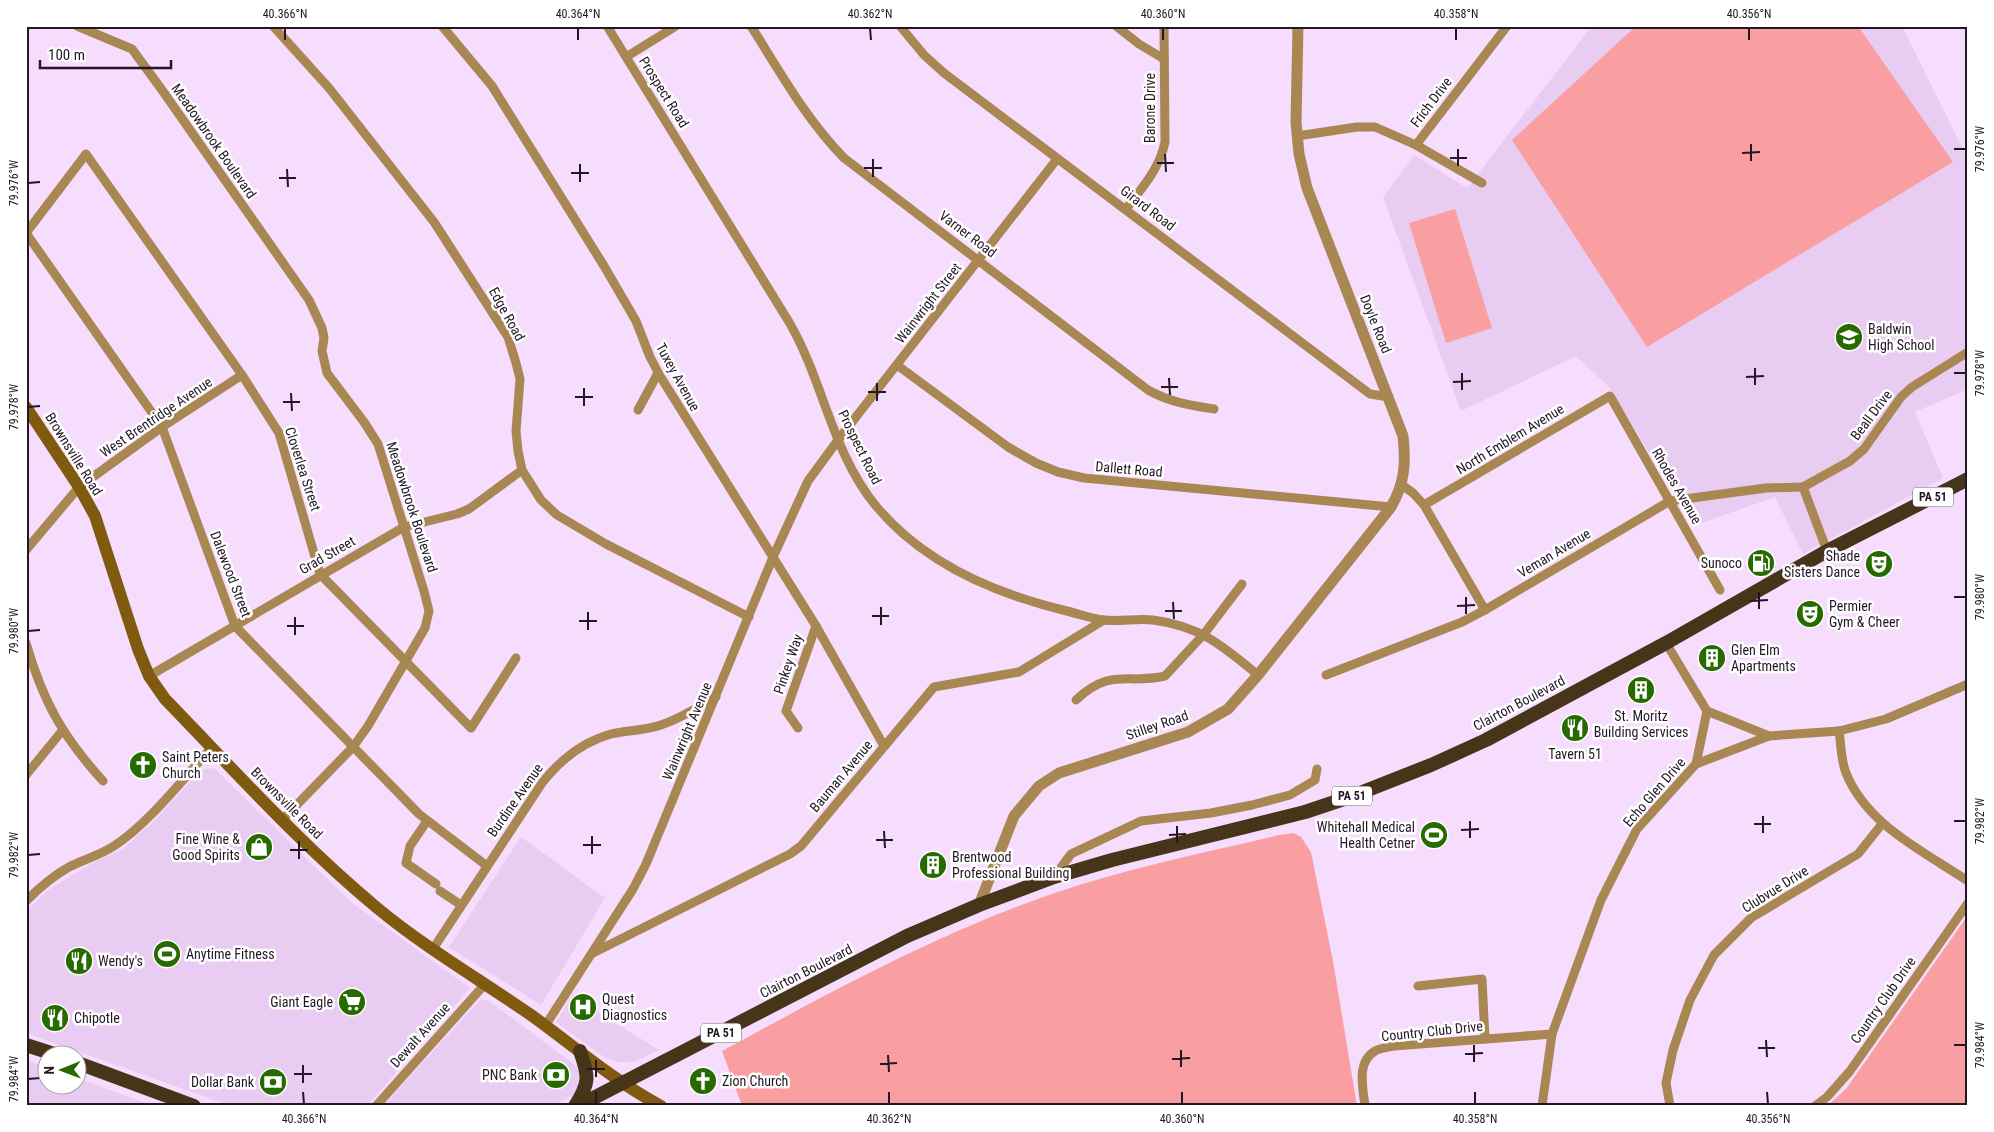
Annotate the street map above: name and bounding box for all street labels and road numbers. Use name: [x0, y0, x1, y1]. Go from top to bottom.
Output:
street label: Prospect Road: [636, 54, 692, 130]
street label: Barone Drive: [1142, 73, 1158, 143]
street label: Frich Drive: [1407, 74, 1455, 130]
street label: Meadowbrook Boulevard: [168, 81, 260, 201]
street label: Girard Road: [1117, 182, 1179, 234]
street label: Varner Road: [936, 207, 1000, 261]
street label: Wainwright Street: [892, 260, 964, 346]
street label: Edge Road: [486, 285, 528, 343]
street label: Doyle Road: [1357, 292, 1395, 356]
street label: Tuxey Avenue: [653, 340, 703, 414]
street label: West Brentridge Avenue: [97, 373, 215, 460]
street label: Beall Drive: [1847, 386, 1895, 443]
street label: North Emblem Avenue: [1453, 400, 1567, 477]
street label: Prospect Road: [835, 407, 885, 487]
street label: Brownsville Road: [42, 410, 106, 498]
street label: Cloverlea Street: [282, 425, 324, 513]
street label: Meadowbrook Boulevard: [383, 440, 441, 574]
street label: Rhodes Avenue: [1649, 445, 1705, 527]
street label: Dallett Road: [1095, 458, 1163, 480]
road number: PA 51: [1913, 488, 1953, 507]
street label: Veman Avenue: [1515, 525, 1593, 581]
street label: Dalewood Street: [207, 529, 255, 619]
street label: Grad Street: [296, 533, 358, 577]
street label: Pinkey Way: [770, 632, 806, 696]
street label: Clairton Boulevard: [1470, 672, 1568, 734]
street label: Wainwright Avenue: [659, 679, 715, 782]
street label: Stilley Road: [1124, 707, 1190, 743]
street label: Bauman Avenue: [806, 737, 876, 815]
street label: Echo Glen Drive: [1620, 754, 1689, 830]
street label: Burdine Avenue: [484, 760, 546, 840]
street label: Brownsville Road: [248, 764, 326, 842]
road number: PA 51: [1332, 786, 1372, 806]
street label: Clubvue Drive: [1739, 862, 1811, 916]
street label: Clairton Boulevard: [757, 941, 855, 1001]
street label: Country Club Drive: [1847, 953, 1919, 1046]
street label: Dewalt Avenue: [387, 999, 453, 1071]
street label: Country Club Drive: [1380, 1018, 1484, 1044]
road number: PA 51: [701, 1024, 741, 1042]

